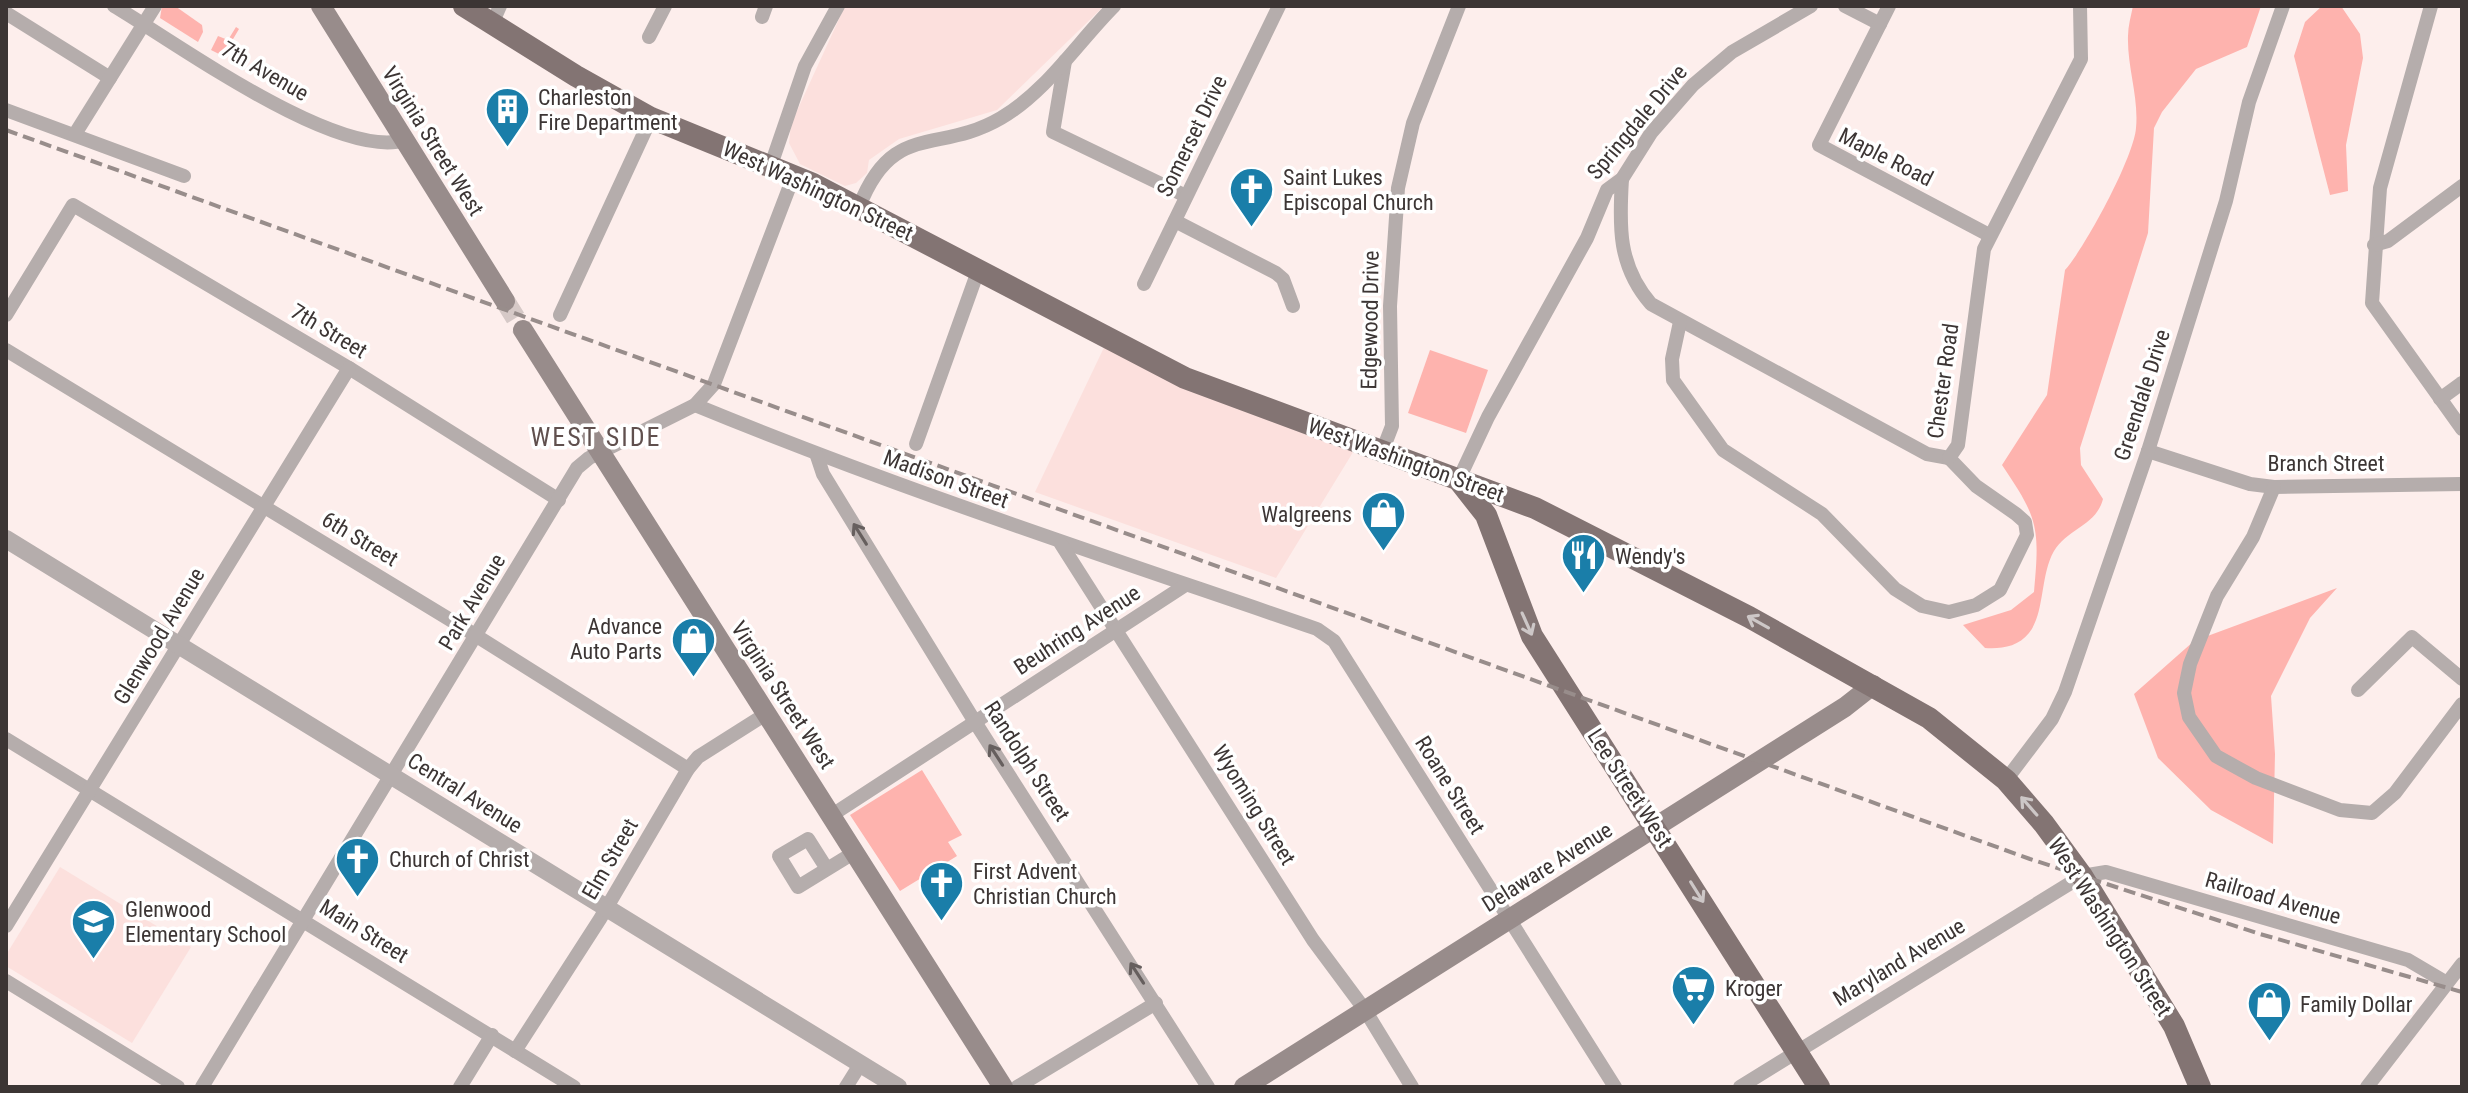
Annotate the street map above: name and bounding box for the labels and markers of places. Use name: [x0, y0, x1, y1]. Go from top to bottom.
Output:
place label: Charleston Fire Department: [538, 85, 678, 135]
building icon: Charleston Fire Department: [483, 86, 531, 149]
place label: Saint Lukes Episcopal Church: [1283, 165, 1434, 215]
church icon: Saint Lukes Episcopal Church: [1228, 166, 1276, 229]
shop icon: Walgreens: [1359, 490, 1407, 553]
place label: Walgreens: [1261, 502, 1352, 527]
restaurant icon: Wendy's: [1560, 532, 1608, 595]
place label: Wendy's: [1615, 544, 1686, 569]
place label: Advance Auto Parts: [570, 614, 662, 664]
shop icon: Advance Auto Parts: [669, 615, 717, 678]
church icon: Church of Christ: [334, 835, 382, 898]
place label: Church of Christ: [389, 847, 530, 872]
place label: First Advent Christian Church: [973, 859, 1117, 909]
church icon: First Advent Christian Church: [918, 860, 966, 923]
place label: Glenwood Elementary School: [125, 897, 286, 947]
school or university icon: Glenwood Elementary School: [70, 898, 118, 961]
supermarket icon: Kroger: [1670, 964, 1718, 1027]
place label: Kroger: [1725, 976, 1783, 1001]
shop icon: Family Dollar: [2245, 980, 2293, 1043]
place label: Family Dollar: [2300, 992, 2413, 1017]

